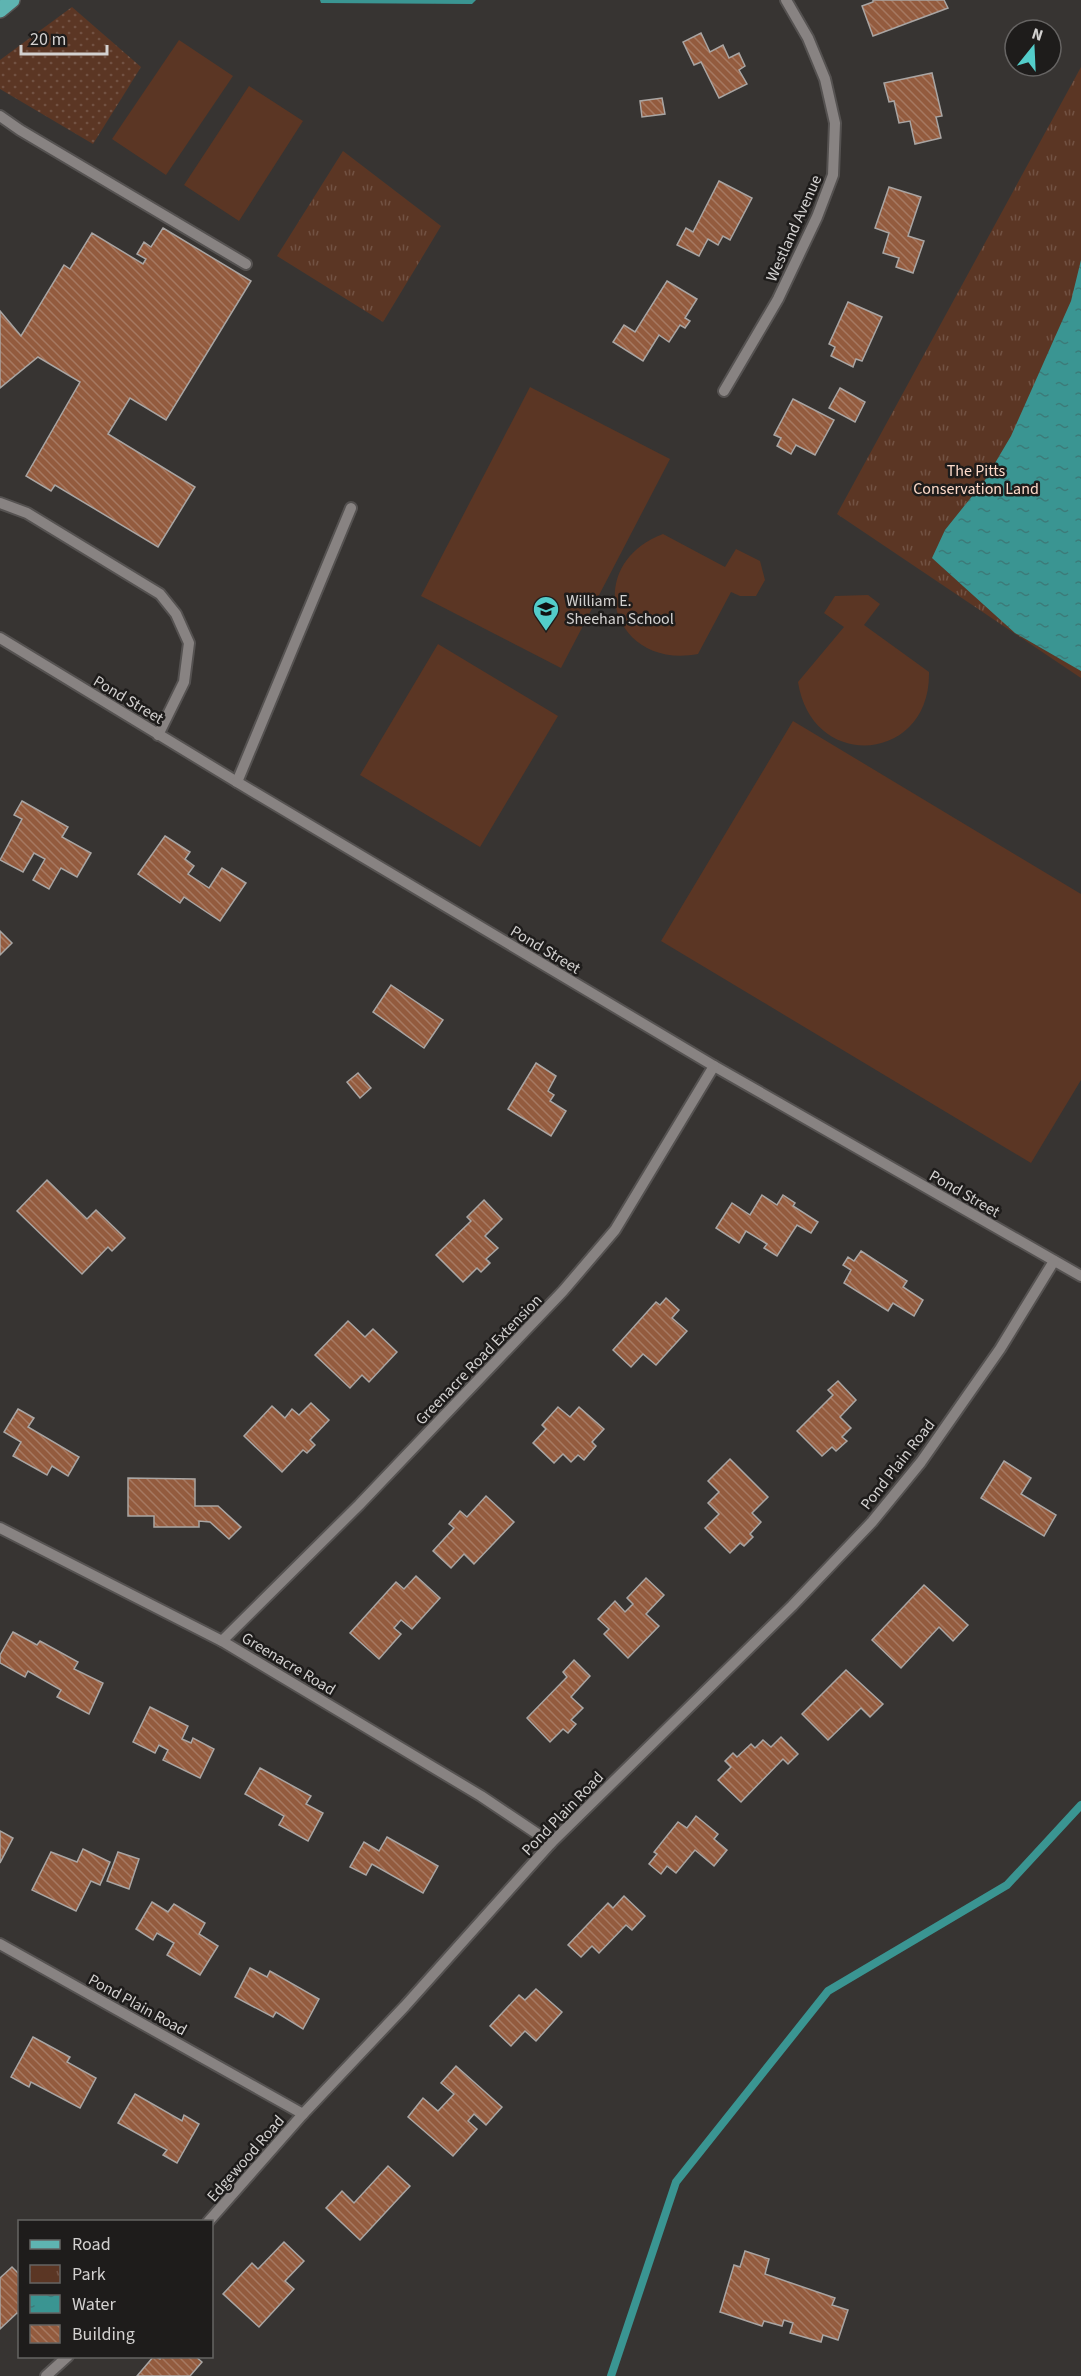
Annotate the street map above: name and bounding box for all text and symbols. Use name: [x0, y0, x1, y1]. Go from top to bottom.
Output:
scale bar: [21, 18, 106, 56]
north arrow: [1003, 18, 1063, 78]
text: N: [1029, 23, 1046, 47]
text: 20 m: [30, 27, 66, 52]
street label: Westland Avenue: [761, 172, 827, 285]
park label: The Pitts Conservation Land: [913, 460, 1039, 500]
place label: William E. Sheehan School: [566, 590, 674, 630]
school or university icon: William E. Sheehan School: [531, 594, 561, 632]
street label: Pond Street: [89, 670, 168, 730]
street label: Pond Street: [506, 920, 585, 980]
street label: Pond Street: [925, 1165, 1004, 1223]
street label: Greenacre Road Extension: [410, 1289, 547, 1430]
street label: Pond Plain Road: [855, 1415, 940, 1515]
street label: Greenacre Road: [237, 1627, 340, 1701]
street label: Pond Plain Road: [517, 1767, 609, 1861]
street label: Pond Plain Road: [84, 1969, 191, 2041]
street label: Edgewood Road: [202, 2111, 290, 2207]
legend: [18, 2220, 213, 2358]
text: Road: [72, 2232, 111, 2257]
text: Park: [72, 2262, 106, 2287]
text: Water: [72, 2292, 116, 2317]
text: Building: [72, 2322, 135, 2347]

